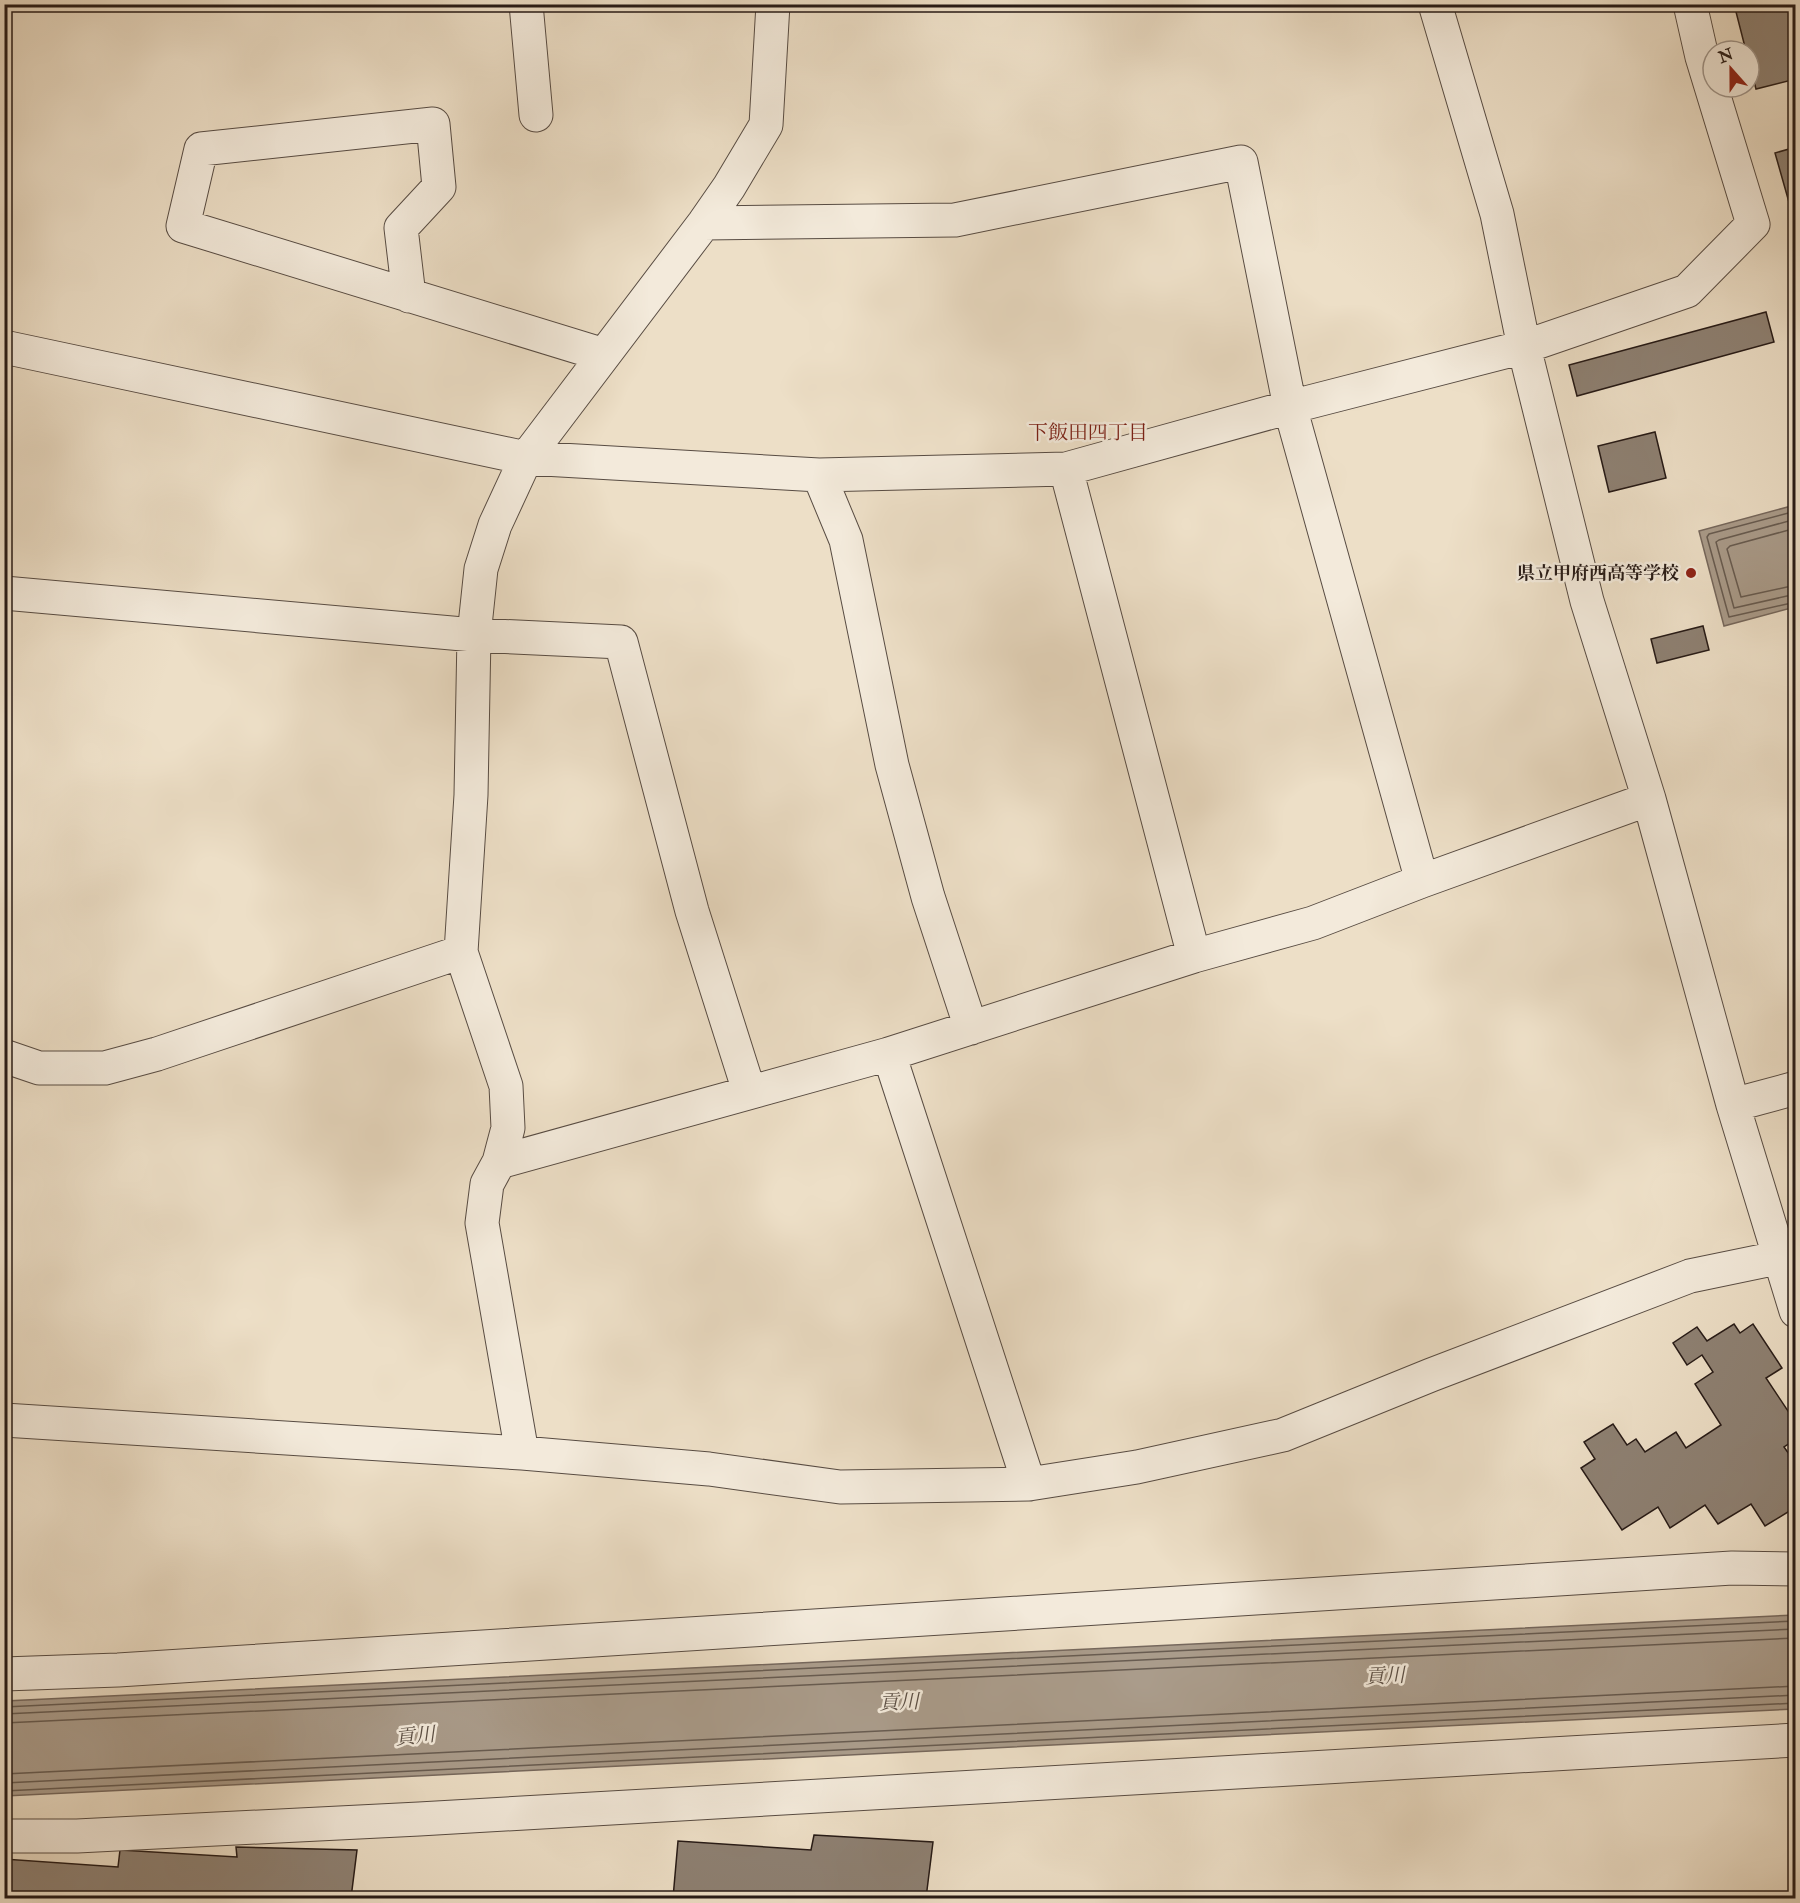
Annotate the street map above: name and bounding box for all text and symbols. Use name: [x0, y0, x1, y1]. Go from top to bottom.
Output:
north arrow: [1701, 39, 1761, 99]
text: N: [1715, 44, 1737, 68]
district label: 下飯田四丁目: [1028, 420, 1148, 445]
place label: 県立甲府西高等学校: [1517, 562, 1679, 585]
marker: 県立甲府西高等学校: [1684, 566, 1698, 580]
water label: 貢川: [1364, 1662, 1408, 1690]
water label: 貢川: [879, 1689, 921, 1715]
water label: 貢川: [394, 1721, 438, 1751]

